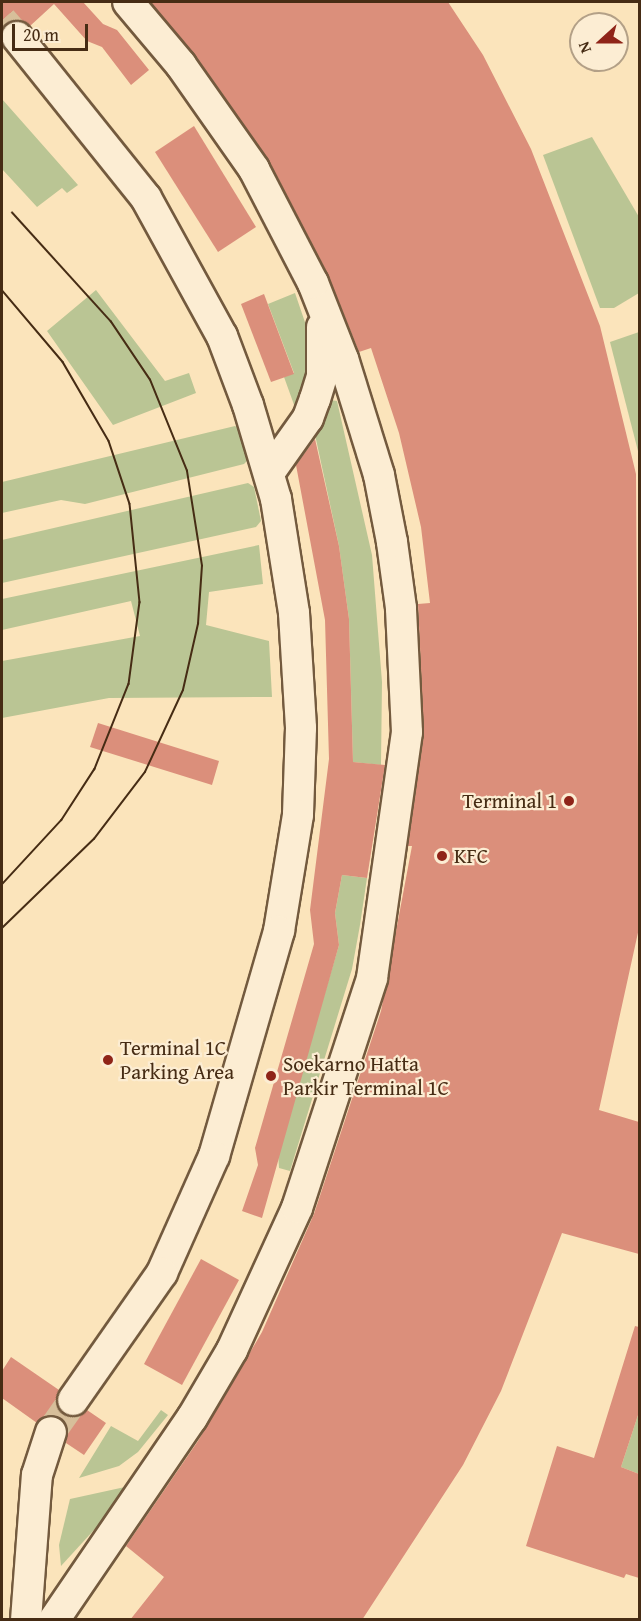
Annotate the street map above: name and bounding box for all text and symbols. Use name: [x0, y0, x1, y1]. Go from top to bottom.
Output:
scale bar: [15, 12, 92, 50]
north arrow: [569, 12, 629, 72]
text: 20 m: [23, 21, 59, 48]
text: N: [571, 38, 597, 57]
place label: Terminal 1: [462, 788, 557, 814]
marker: Terminal 1: [562, 794, 576, 808]
place label: KFC: [454, 843, 488, 869]
marker: KFC: [435, 849, 449, 863]
place label: Terminal 1C Parking Area: [120, 1035, 234, 1085]
place label: Soekarno Hatta Parkir Terminal 1C: [283, 1051, 449, 1101]
marker: Terminal 1C Parking Area: [101, 1053, 115, 1067]
marker: Soekarno Hatta Parkir Terminal 1C: [264, 1069, 278, 1083]

